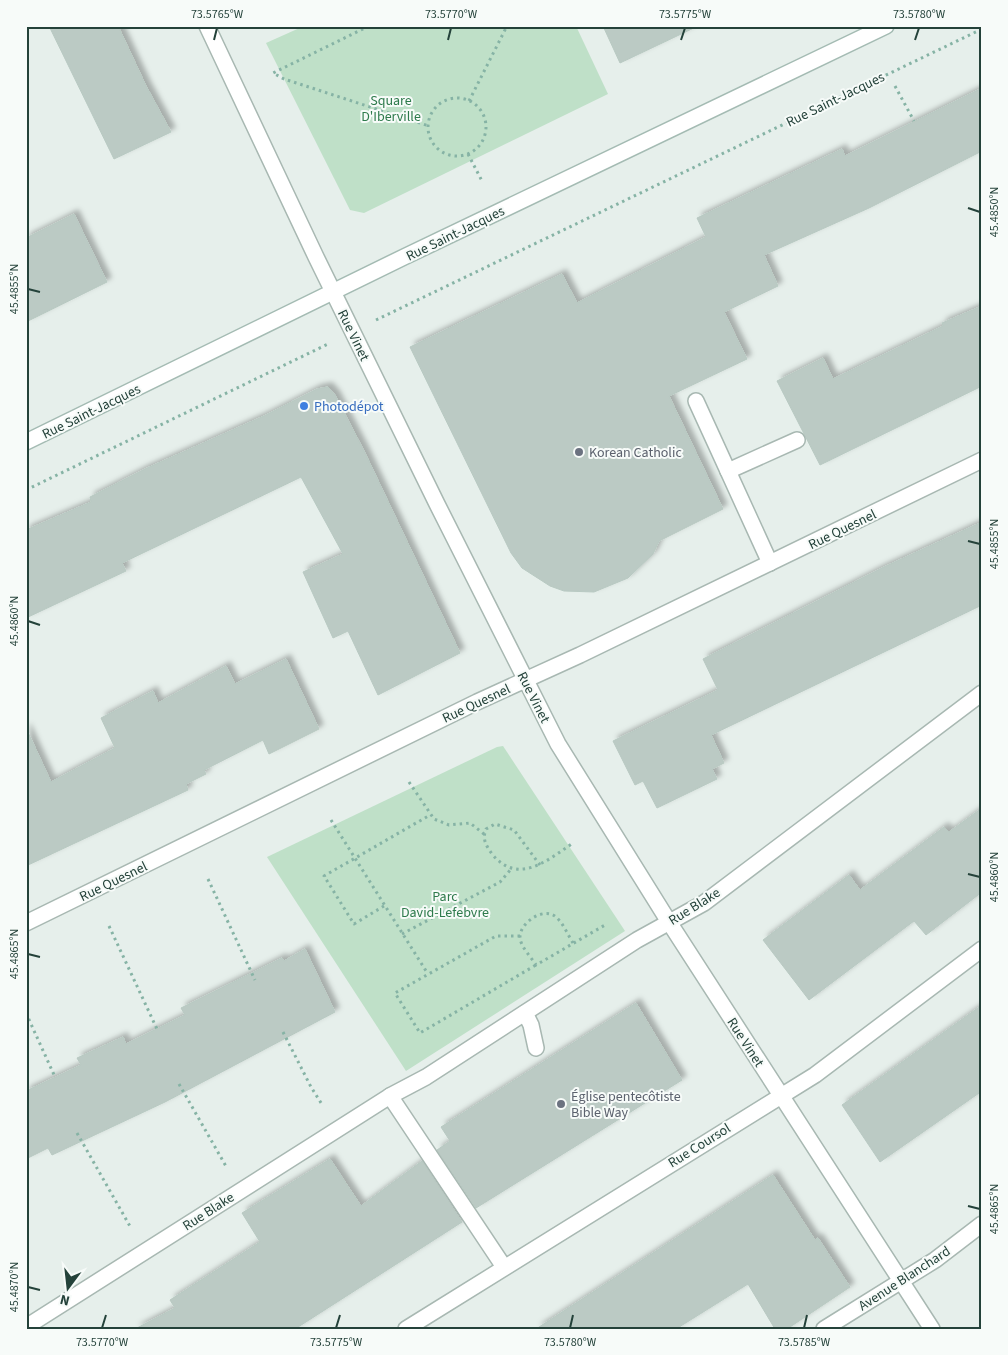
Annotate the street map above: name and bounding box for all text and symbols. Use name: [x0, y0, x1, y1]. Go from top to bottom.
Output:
text: 73.5765°W: [191, 6, 244, 23]
text: 73.5770°W: [425, 6, 478, 23]
text: 73.5775°W: [659, 6, 712, 23]
text: 73.5780°W: [893, 6, 946, 23]
street label: Rue Saint-Jacques: [783, 67, 888, 132]
park label: Square D'Iberville: [361, 91, 421, 127]
text: 45.4850°N: [986, 187, 1003, 237]
street label: Rue Saint-Jacques: [403, 201, 508, 266]
text: 45.4855°N: [6, 264, 23, 314]
street label: Rue Vinet: [332, 306, 374, 365]
street label: Rue Saint-Jacques: [39, 379, 144, 444]
place label: Photodépot: [314, 397, 384, 417]
marker: Photodépot: [298, 400, 310, 412]
place label: Korean Catholic: [589, 443, 682, 463]
marker: Korean Catholic: [573, 446, 585, 458]
street label: Rue Quesnel: [805, 505, 880, 555]
text: 45.4855°N: [986, 519, 1003, 569]
text: 45.4860°N: [6, 596, 23, 646]
street label: Rue Vinet: [512, 668, 555, 727]
street label: Rue Quesnel: [439, 679, 514, 728]
text: 45.4860°N: [986, 852, 1003, 902]
street label: Rue Quesnel: [76, 857, 151, 907]
street label: Rue Blake: [665, 883, 724, 931]
park label: Parc David-Lefebvre: [401, 887, 489, 923]
text: 45.4865°N: [6, 929, 23, 979]
street label: Rue Vinet: [722, 1014, 769, 1071]
place label: Église pentecôtiste Bible Way: [571, 1087, 681, 1123]
marker: Église pentecôtiste Bible Way: [555, 1098, 567, 1110]
street label: Rue Coursol: [664, 1119, 735, 1173]
text: 45.4865°N: [986, 1184, 1003, 1234]
street label: Rue Blake: [179, 1188, 238, 1236]
street label: Avenue Blanchard: [855, 1242, 954, 1316]
text: 45.4870°N: [6, 1262, 23, 1312]
north arrow: [42, 1262, 92, 1312]
text: N: [58, 1289, 72, 1310]
text: 73.5770°W: [76, 1334, 129, 1351]
text: 73.5775°W: [310, 1334, 363, 1351]
text: 73.5780°W: [544, 1334, 597, 1351]
text: 73.5785°W: [778, 1334, 831, 1351]

